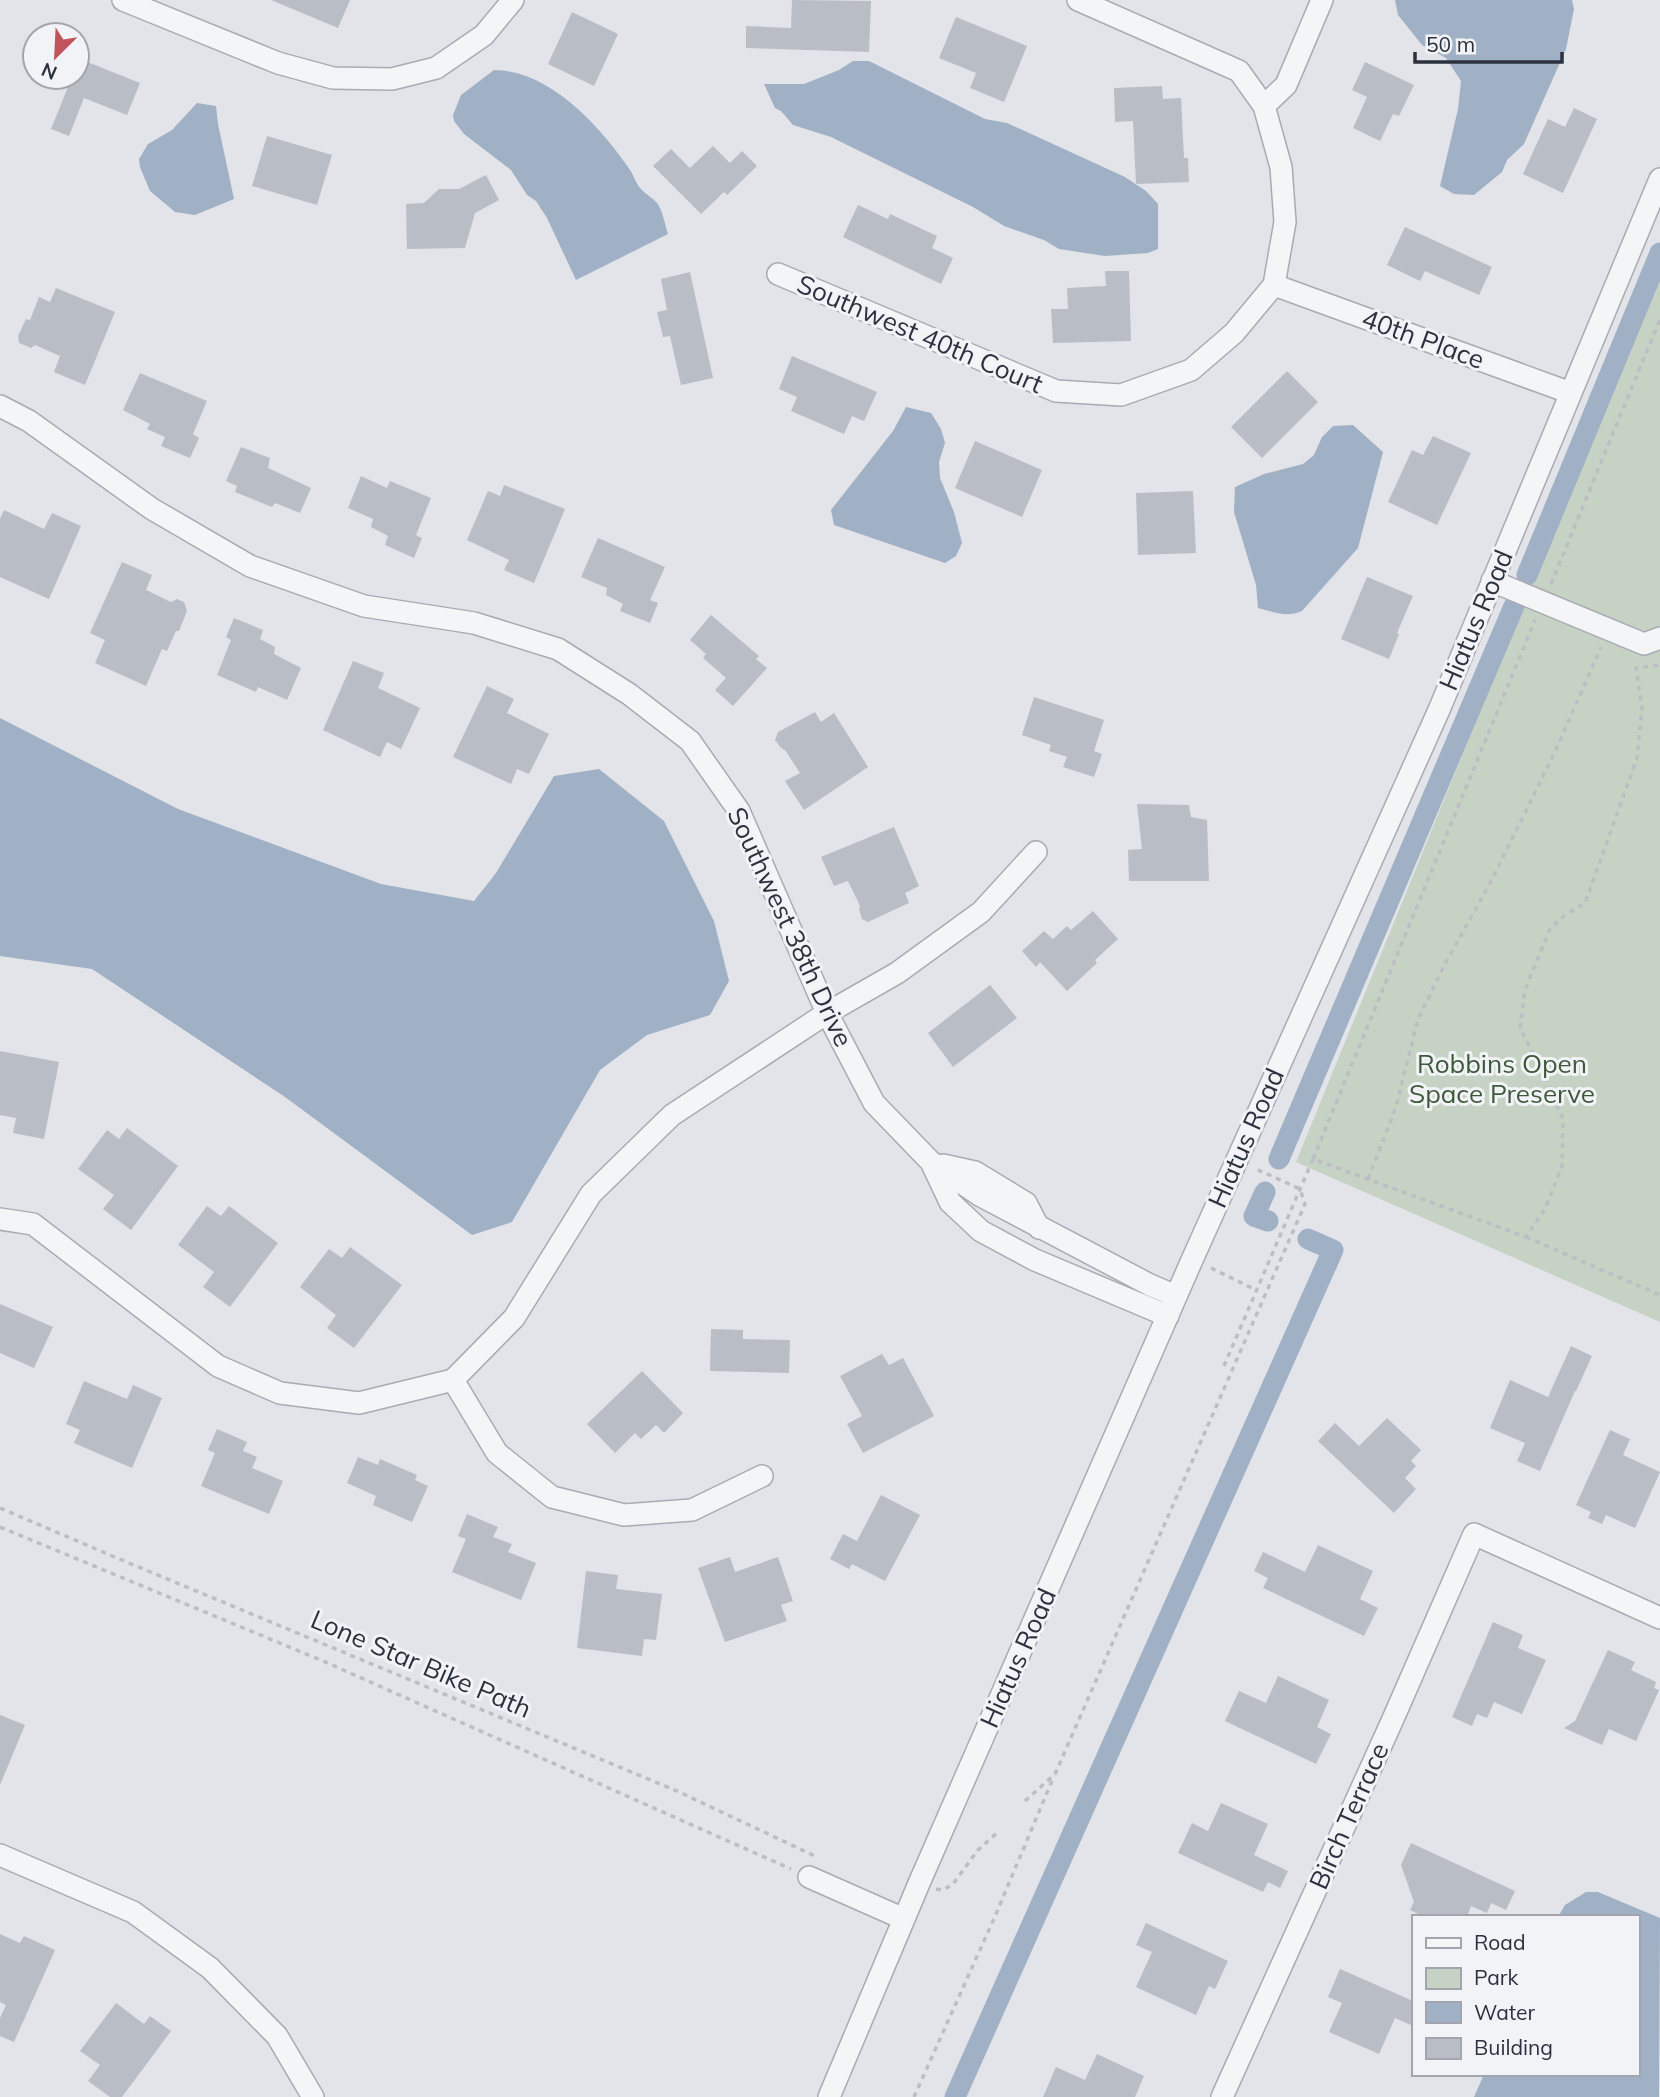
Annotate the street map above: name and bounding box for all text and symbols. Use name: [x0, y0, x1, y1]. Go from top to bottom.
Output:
north arrow: [21, 21, 91, 91]
scale bar: [1415, 21, 1562, 65]
text: 50 m: [1426, 31, 1475, 57]
text: N: [38, 58, 61, 85]
street label: Southwest 40th Court: [792, 267, 1048, 400]
street label: 40th Place: [1357, 301, 1489, 376]
street label: Hiatus Road: [1431, 545, 1520, 695]
street label: Southwest 38th Drive: [720, 802, 860, 1052]
park label: Robbins Open Space Preserve: [1409, 1047, 1595, 1110]
street label: Hiatus Road: [1200, 1063, 1291, 1213]
street label: Hiatus Road: [972, 1583, 1063, 1733]
street label: Lone Star Bike Path: [306, 1602, 536, 1725]
street label: Birch Terrace: [1302, 1737, 1396, 1894]
legend: [1412, 1915, 1639, 2076]
text: Road: [1474, 1929, 1525, 1955]
text: Park: [1474, 1964, 1518, 1990]
text: Water: [1474, 1999, 1535, 2025]
text: Building: [1474, 2034, 1553, 2060]

